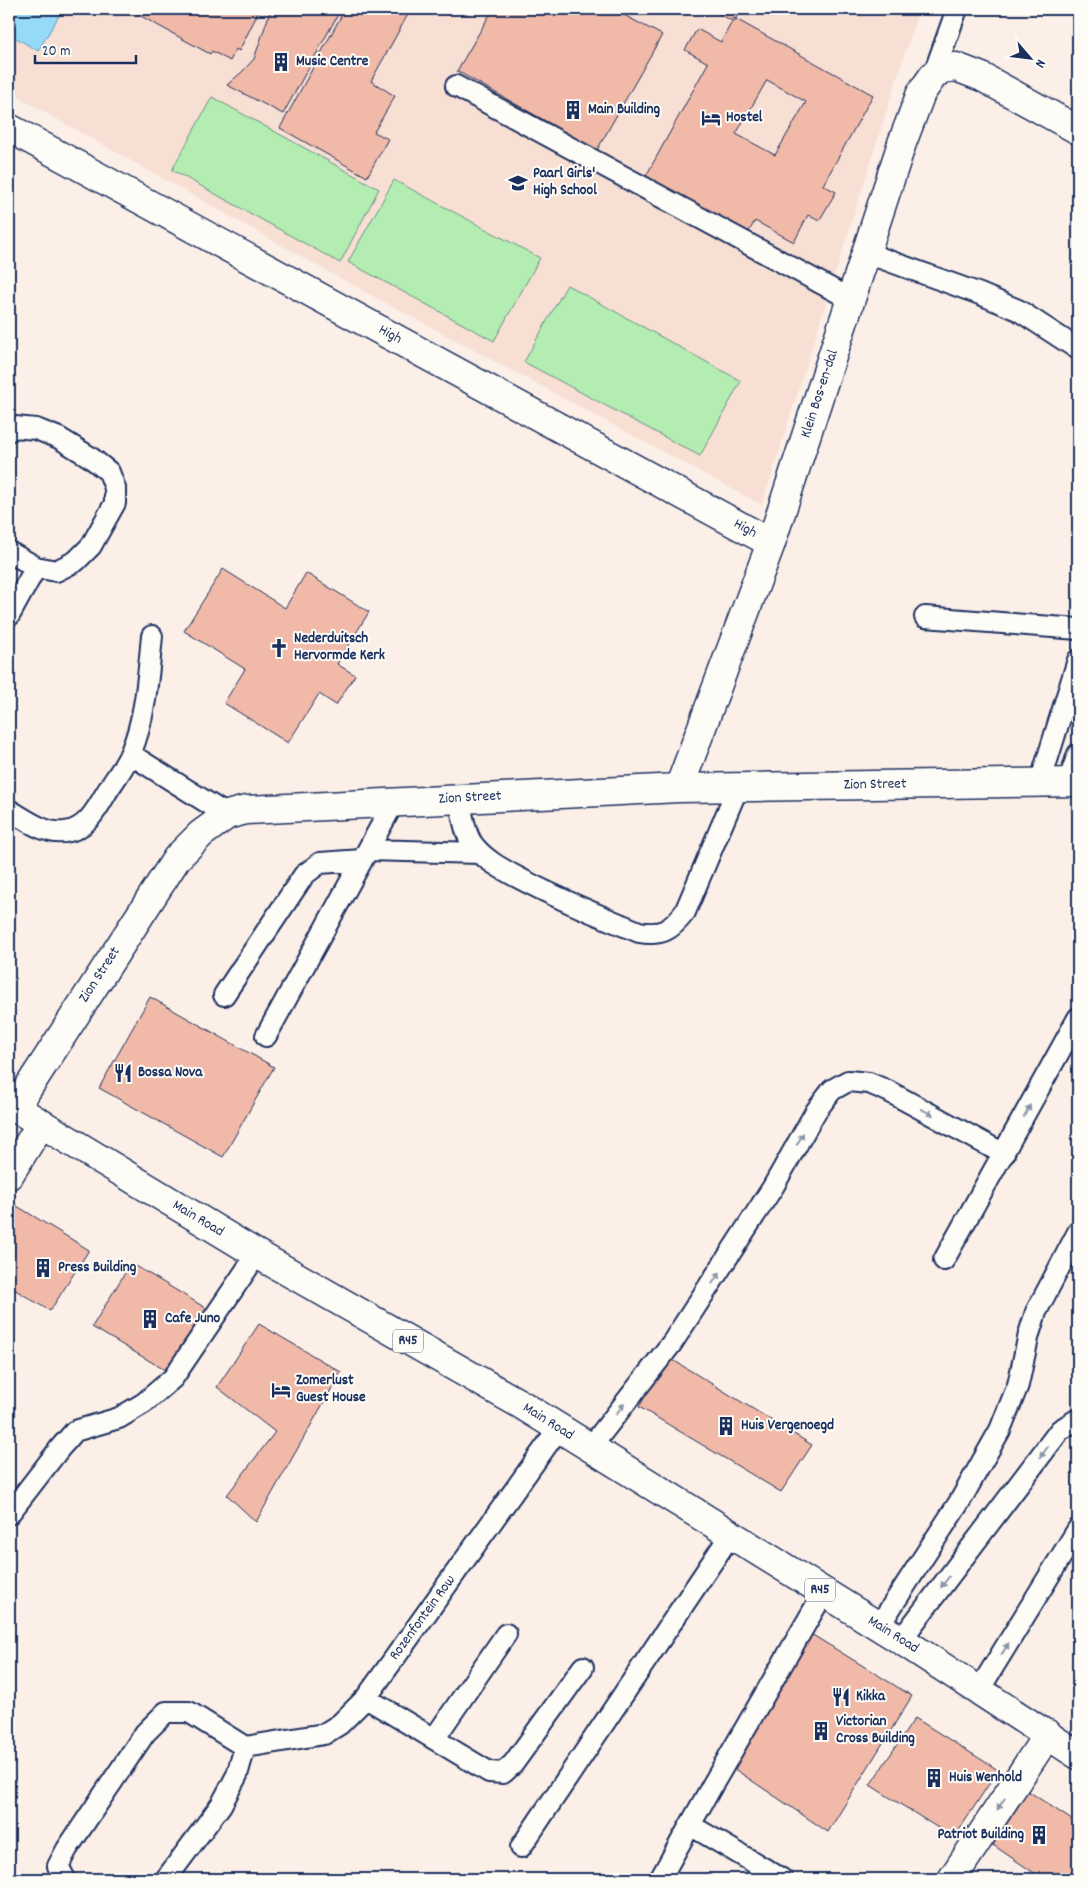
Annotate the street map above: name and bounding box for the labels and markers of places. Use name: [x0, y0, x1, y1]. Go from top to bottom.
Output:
building icon: Music Centre: [270, 51, 292, 73]
place label: Music Centre: [296, 51, 369, 73]
building icon: Main Building: [562, 99, 584, 121]
place label: Main Building: [588, 99, 661, 121]
hotel icon: Hostel: [700, 107, 722, 129]
place label: Hostel: [726, 107, 763, 129]
place label: Paarl Girls' High School: [533, 163, 597, 202]
school or university icon: Paarl Girls' High School: [507, 172, 529, 194]
place label: Nederduitsch Hervormde Kerk: [294, 628, 385, 667]
church icon: Nederduitsch Hervormde Kerk: [268, 637, 290, 659]
restaurant icon: Bossa Nova: [112, 1062, 134, 1084]
place label: Bossa Nova: [138, 1062, 203, 1084]
building icon: Press Building: [32, 1257, 54, 1279]
place label: Press Building: [58, 1257, 137, 1279]
building icon: Cafe Juno: [139, 1308, 161, 1330]
place label: Cafe Juno: [165, 1308, 221, 1330]
place label: Zomerlust Guest House: [296, 1370, 366, 1409]
hotel icon: Zomerlust Guest House: [270, 1379, 292, 1401]
building icon: Huis Vergenoegd: [715, 1415, 737, 1437]
place label: Huis Vergenoegd: [741, 1415, 834, 1437]
restaurant icon: Kikka: [830, 1686, 852, 1708]
place label: Kikka: [856, 1686, 886, 1708]
place label: Victorian Cross Building: [836, 1711, 915, 1750]
building icon: Victorian Cross Building: [810, 1720, 832, 1742]
building icon: Huis Wenhold: [923, 1767, 945, 1789]
place label: Huis Wenhold: [949, 1767, 1022, 1789]
place label: Patriot Building: [937, 1824, 1024, 1846]
building icon: Patriot Building: [1028, 1824, 1050, 1846]

